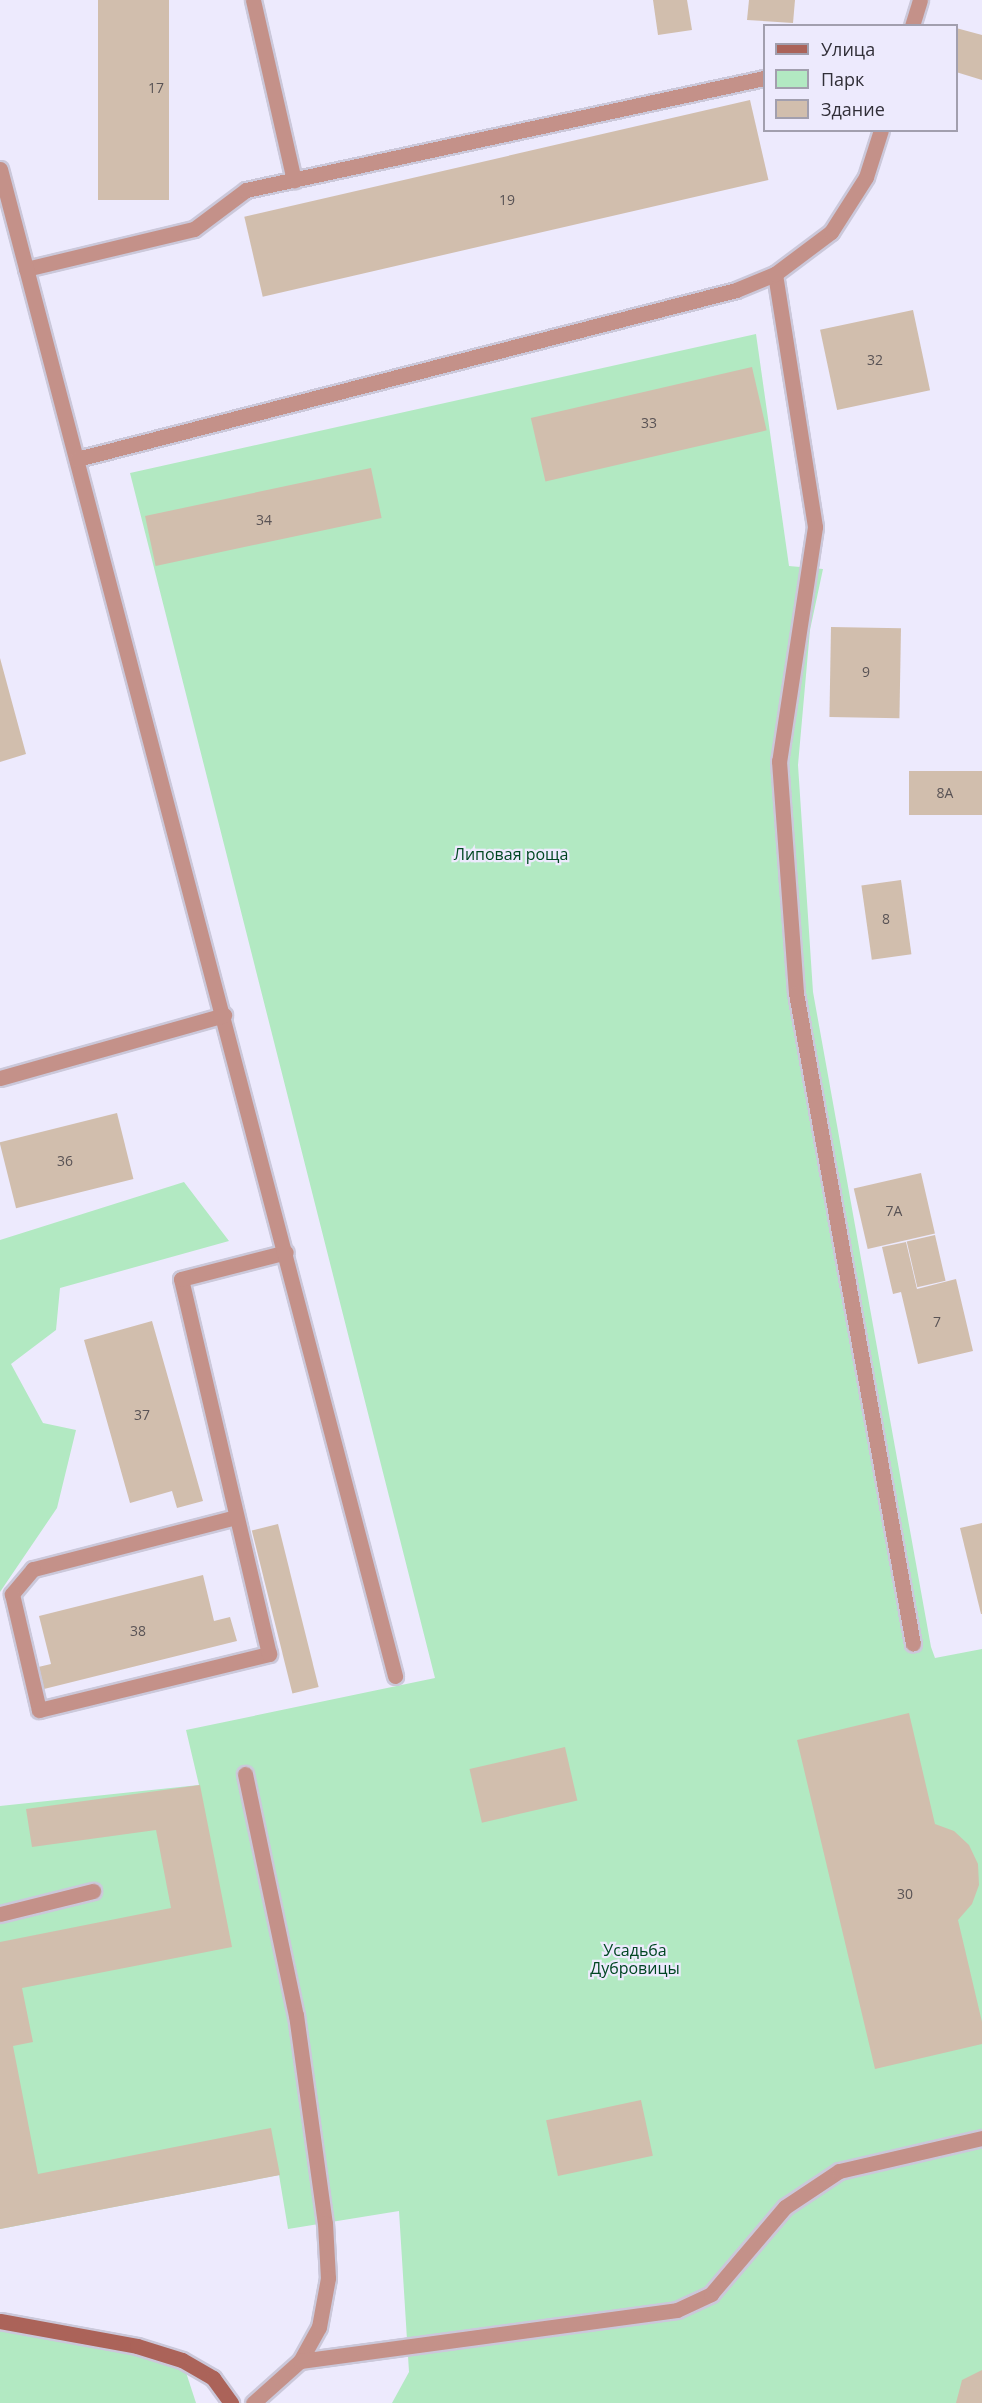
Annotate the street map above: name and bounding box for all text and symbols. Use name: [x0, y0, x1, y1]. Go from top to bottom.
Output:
legend: [763, 24, 958, 132]
text: Улица: [821, 37, 875, 61]
text: Парк: [821, 67, 864, 91]
house number: 17: [148, 80, 164, 96]
text: Здание: [821, 97, 885, 121]
house number: 19: [499, 192, 515, 208]
house number: 32: [867, 352, 883, 368]
house number: 33: [641, 415, 657, 431]
house number: 34: [256, 512, 272, 528]
house number: 9: [862, 664, 870, 680]
house number: 8А: [937, 785, 953, 801]
park label: Липовая роща: [454, 844, 568, 864]
house number: 8: [882, 911, 890, 927]
house number: 36: [57, 1153, 73, 1169]
house number: 7А: [886, 1203, 902, 1219]
house number: 7: [933, 1314, 941, 1330]
house number: 37: [134, 1407, 150, 1423]
house number: 38: [130, 1623, 146, 1639]
house number: 30: [897, 1886, 913, 1902]
park label: Усадьба Дубровицы: [590, 1940, 680, 1978]

